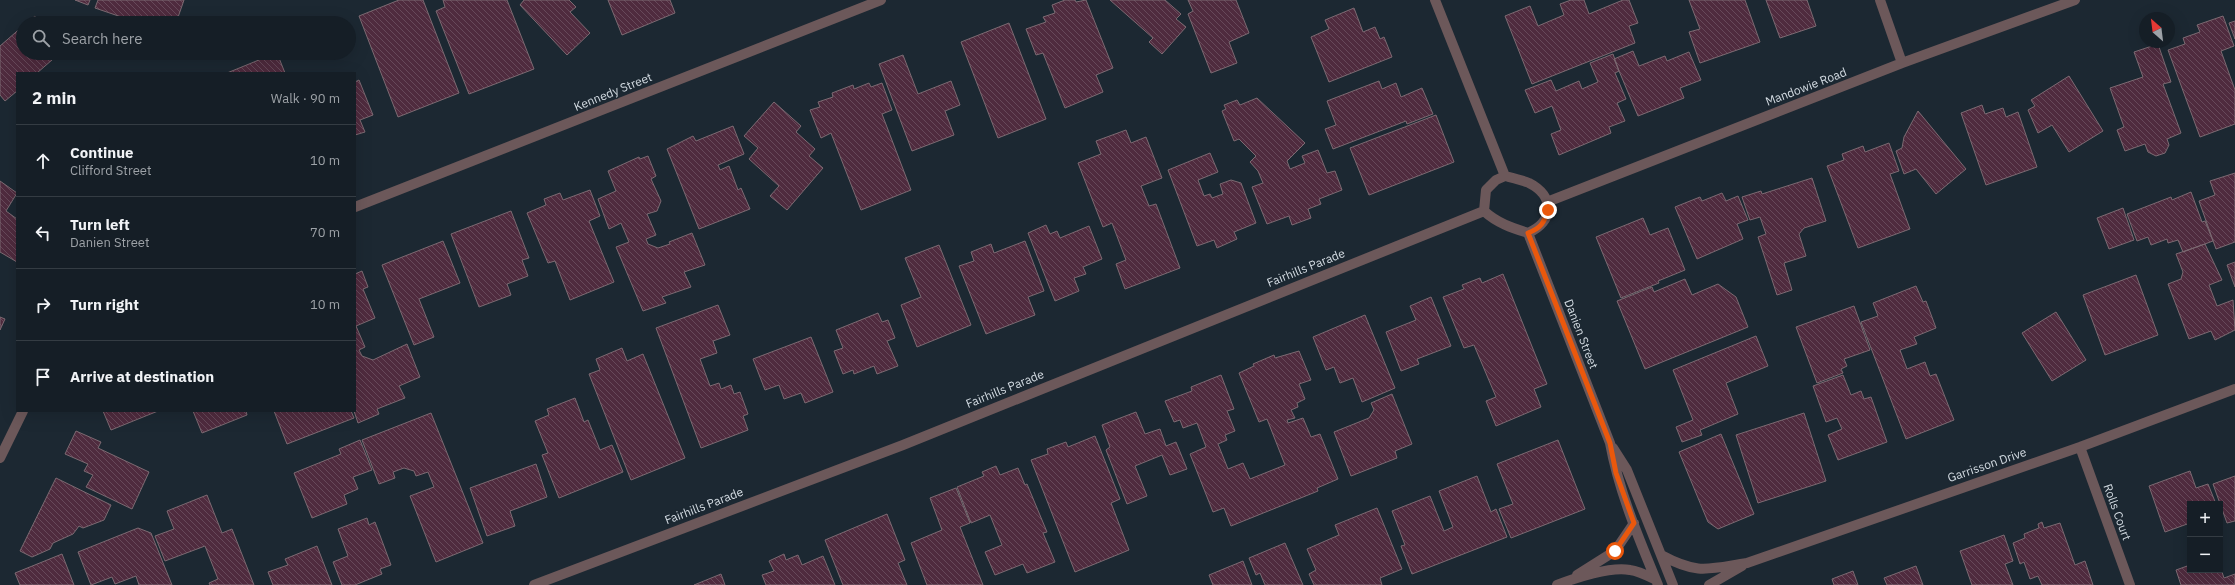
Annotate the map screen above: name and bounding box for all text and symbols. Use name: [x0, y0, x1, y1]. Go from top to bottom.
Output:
north arrow: [2139, 12, 2175, 48]
search box: [16, 16, 356, 60]
icon: search: [30, 27, 52, 49]
text: Search here: [62, 29, 142, 48]
street label: Mandowie Road: [1763, 64, 1849, 109]
street label: Kennedy Street: [572, 69, 654, 114]
text: 2 min: [32, 87, 76, 109]
text: Walk · 90 m: [271, 90, 340, 107]
text: Continue: [70, 143, 134, 162]
icon: ahead: [32, 150, 54, 172]
text: 10 m: [310, 152, 340, 169]
text: Clifford Street: [70, 162, 151, 179]
route end: [1539, 201, 1557, 219]
text: Turn left: [70, 215, 130, 234]
icon: left: [32, 222, 54, 244]
text: 70 m: [310, 224, 340, 241]
text: Danien Street: [70, 234, 150, 251]
street label: Fairhills Parade: [1265, 245, 1347, 290]
icon: right: [32, 294, 54, 316]
text: Turn right: [70, 295, 139, 314]
text: 10 m: [310, 296, 340, 313]
street label: Danien Street: [1561, 297, 1602, 371]
icon: arrive: [32, 366, 54, 388]
street label: Fairhills Parade: [964, 366, 1046, 411]
text: Arrive at destination: [70, 367, 214, 386]
street label: Garrisson Drive: [1945, 444, 2029, 485]
street label: Rolls Court: [2100, 482, 2135, 542]
street label: Fairhills Parade: [662, 484, 746, 527]
map controls: [2187, 501, 2223, 573]
button: +: [2187, 501, 2223, 537]
button: −: [2187, 537, 2223, 573]
route start: [1606, 542, 1624, 560]

